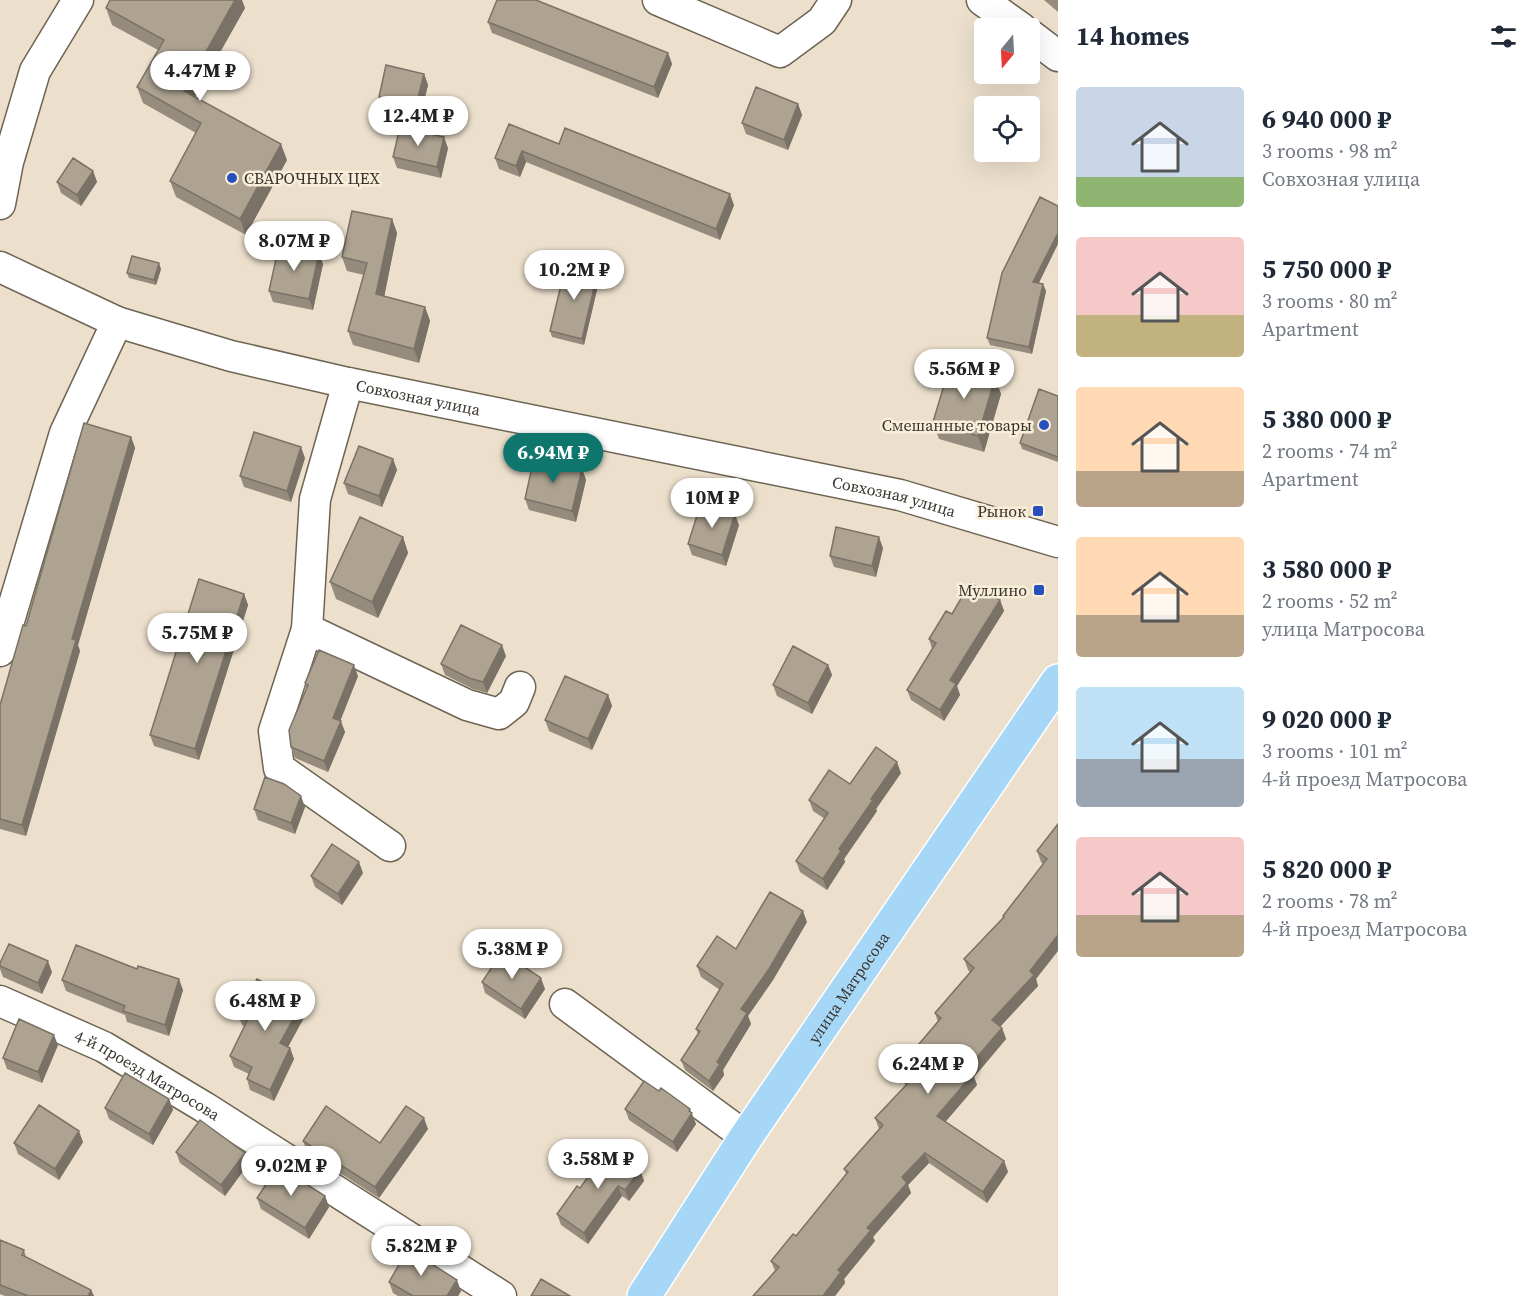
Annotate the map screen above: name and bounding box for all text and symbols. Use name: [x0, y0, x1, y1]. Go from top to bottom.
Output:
north arrow: [974, 18, 1040, 84]
map controls: [974, 18, 1040, 162]
text: 14 homes: [1076, 18, 1189, 54]
icon: filters: [1487, 20, 1520, 53]
pin: 4.47M ₽: [145, 51, 255, 102]
text: 4.47M ₽: [164, 56, 236, 84]
pin: 12.4M ₽: [363, 96, 473, 147]
button: locate: [974, 96, 1040, 162]
text: 12.4M ₽: [382, 101, 454, 129]
text: 6 940 000 ₽: [1262, 101, 1391, 137]
icon: home: [1124, 111, 1196, 183]
text: 3 rooms · 98 m²: [1262, 137, 1398, 165]
text: Совхозная улица: [1262, 165, 1420, 193]
place label: СВАРОЧНЫХ ЦЕХ: [244, 167, 380, 189]
marker: СВАРОЧНЫХ ЦЕХ: [225, 171, 239, 185]
pin: 8.07M ₽: [239, 221, 349, 272]
text: 8.07M ₽: [258, 226, 330, 254]
pin: 10.2M ₽: [519, 250, 629, 301]
text: 5 750 000 ₽: [1262, 251, 1391, 287]
text: 10.2M ₽: [538, 255, 610, 283]
icon: home: [1124, 261, 1196, 333]
text: 3 rooms · 80 m²: [1262, 287, 1398, 315]
text: Apartment: [1262, 315, 1359, 343]
pin: 5.56M ₽: [909, 349, 1019, 400]
text: 5.56M ₽: [928, 354, 1000, 382]
street label: Совхозная улица: [354, 374, 483, 421]
text: 5 380 000 ₽: [1262, 401, 1391, 437]
icon: home: [1124, 411, 1196, 483]
place label: Смешанные товары: [882, 414, 1032, 436]
marker: Смешанные товары: [1037, 418, 1051, 432]
pin: 6.94M ₽: [498, 433, 608, 484]
text: 2 rooms · 74 m²: [1262, 437, 1398, 465]
text: 6.94M ₽: [517, 438, 589, 466]
text: Apartment: [1262, 465, 1359, 493]
street label: Совхозная улица: [830, 471, 959, 522]
pin: 10M ₽: [670, 478, 754, 529]
text: 10M ₽: [685, 483, 739, 511]
place label: Рынок: [977, 500, 1026, 522]
marker: Рынок: [1031, 504, 1045, 518]
text: 3 580 000 ₽: [1262, 551, 1391, 587]
icon: home: [1124, 561, 1196, 633]
place label: Муллино: [958, 579, 1027, 601]
marker: Муллино: [1032, 583, 1046, 597]
text: 2 rooms · 52 m²: [1262, 587, 1398, 615]
pin: 5.75M ₽: [142, 613, 252, 664]
text: улица Матросова: [1262, 615, 1425, 643]
text: 5.75M ₽: [161, 618, 233, 646]
text: 9 020 000 ₽: [1262, 701, 1391, 737]
icon: home: [1124, 711, 1196, 783]
text: 3 rooms · 101 m²: [1262, 737, 1408, 765]
text: 4-й проезд Матросова: [1262, 765, 1467, 793]
text: 5 820 000 ₽: [1262, 851, 1391, 887]
icon: home: [1124, 861, 1196, 933]
text: 2 rooms · 78 m²: [1262, 887, 1398, 915]
text: 4-й проезд Матросова: [1262, 915, 1467, 943]
street label: улица Матросова: [802, 927, 895, 1048]
pin: 5.38M ₽: [457, 929, 567, 980]
text: 5.38M ₽: [476, 934, 548, 962]
pin: 6.48M ₽: [210, 981, 320, 1032]
text: 6.48M ₽: [229, 986, 301, 1014]
street label: 4-й проезд Матросова: [71, 1024, 225, 1126]
pin: 6.24M ₽: [873, 1044, 983, 1095]
text: 6.24M ₽: [892, 1049, 964, 1077]
pin: 3.58M ₽: [543, 1139, 653, 1190]
text: 3.58M ₽: [562, 1144, 634, 1172]
pin: 9.02M ₽: [236, 1146, 346, 1197]
text: 9.02M ₽: [255, 1151, 327, 1179]
pin: 5.82M ₽: [366, 1226, 476, 1277]
text: 5.82M ₽: [385, 1231, 457, 1259]

